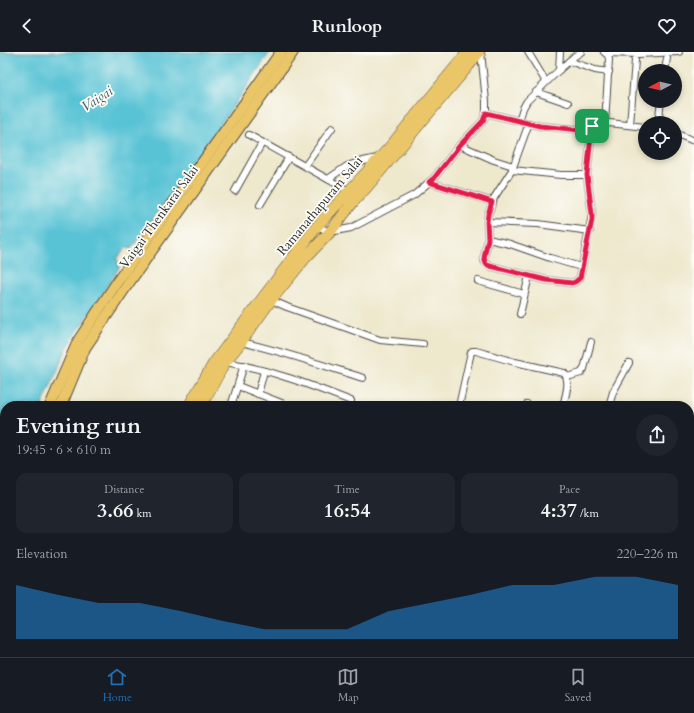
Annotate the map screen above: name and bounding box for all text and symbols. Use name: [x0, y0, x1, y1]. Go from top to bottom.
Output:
text: Runloop: [312, 14, 382, 39]
icon: back: [16, 15, 38, 37]
icon: heart: [656, 15, 678, 37]
north arrow: [638, 64, 682, 108]
map controls: [638, 64, 682, 160]
water label: Vaigai: [78, 82, 117, 116]
pin: [575, 109, 609, 143]
icon: arrive: [581, 115, 603, 137]
button: locate: [638, 116, 682, 160]
street label: Ramanathapuram Salai: [273, 152, 367, 260]
street label: Vaigai Thenkarai Salai: [115, 161, 203, 272]
text: Evening run: [16, 411, 141, 441]
button: share: [636, 414, 678, 456]
text: 19:45 · 6 × 610 m: [16, 441, 111, 459]
text: Distance: [104, 482, 144, 497]
text: Time: [334, 482, 360, 497]
text: Pace: [559, 482, 580, 497]
text: 3.66: [97, 497, 134, 524]
text: 16:54: [324, 497, 370, 524]
text: 4:37: [541, 497, 577, 524]
text: km: [134, 506, 152, 521]
text: /km: [577, 506, 599, 521]
text: Elevation: [16, 545, 68, 563]
text: 220–226 m: [616, 545, 678, 563]
tab: Home: [103, 666, 132, 705]
tab: Map: [337, 666, 359, 705]
tab: Saved: [565, 666, 591, 705]

